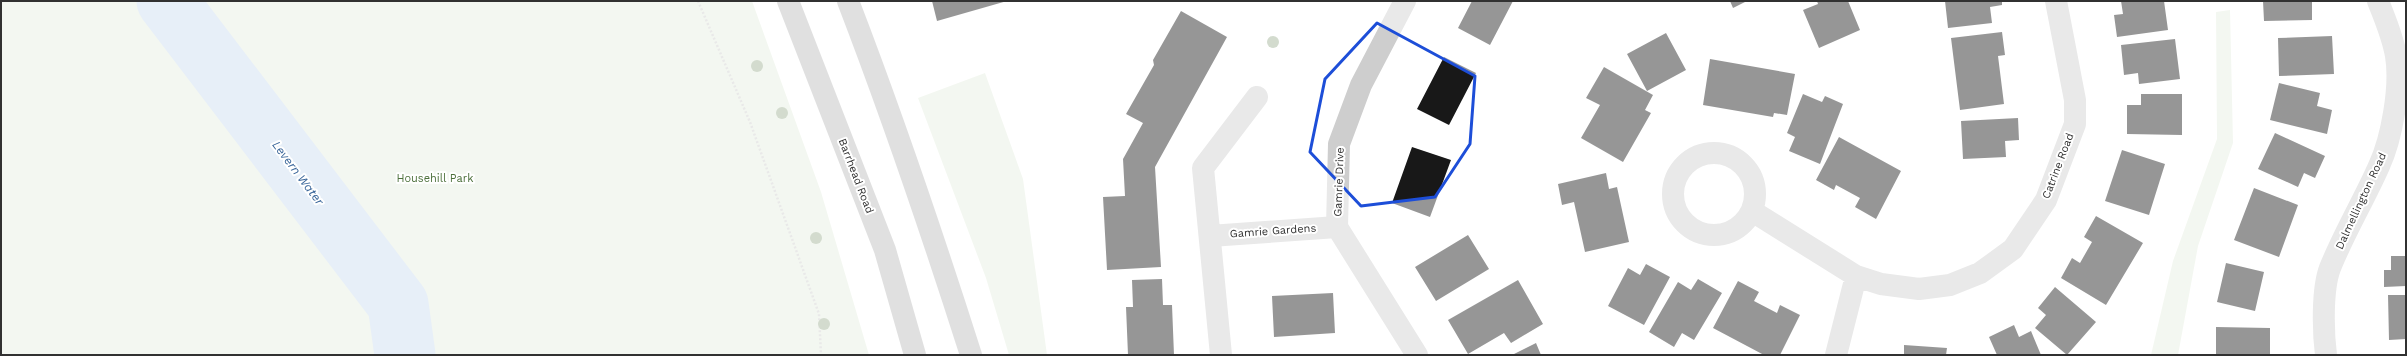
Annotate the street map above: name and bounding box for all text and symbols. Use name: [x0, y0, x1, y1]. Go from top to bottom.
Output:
street label: Catrine Road: [2040, 131, 2076, 201]
street label: Barrhead Road: [836, 137, 876, 215]
water label: Levern Water: [269, 138, 327, 209]
street label: Gamrie Drive: [1331, 147, 1347, 217]
street label: Dalmellington Road: [2333, 151, 2389, 251]
park label: Househill Park: [396, 172, 474, 185]
street label: Gamrie Gardens: [1229, 221, 1317, 241]

